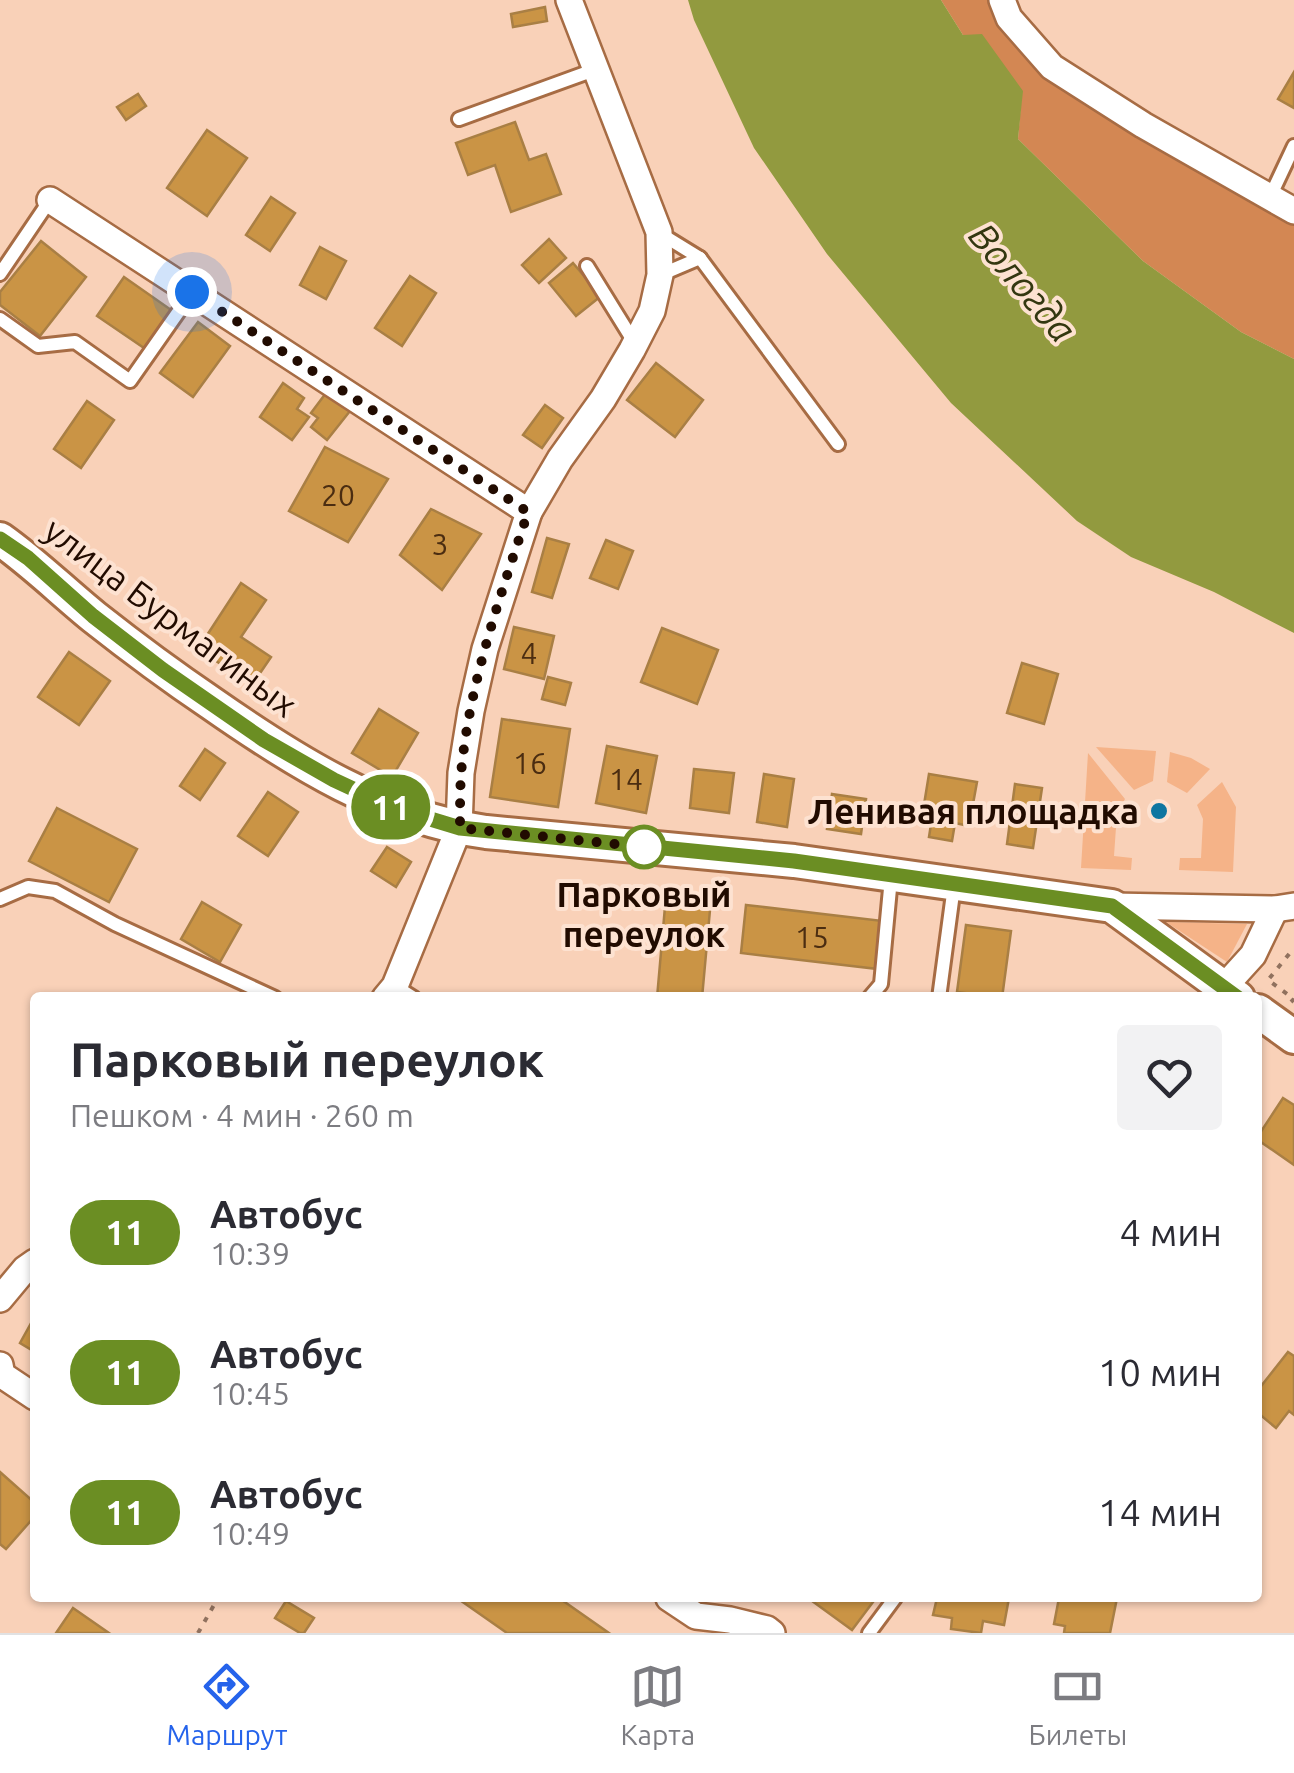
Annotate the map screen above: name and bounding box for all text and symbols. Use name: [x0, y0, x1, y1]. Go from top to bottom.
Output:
water label: Вологда: [961, 214, 1085, 350]
your location: [167, 267, 217, 317]
house number: 20: [321, 478, 355, 512]
street label: улица Бурмагиных: [37, 509, 305, 725]
house number: 3: [432, 527, 448, 561]
house number: 4: [521, 636, 537, 670]
house number: 16: [513, 746, 547, 780]
house number: 14: [609, 762, 643, 796]
line badge: 11: [346, 774, 436, 840]
text: 11: [371, 787, 411, 827]
place label: Ленивая площадка: [808, 791, 1139, 831]
marker: Ленивая площадка: [1148, 800, 1170, 822]
marker: Парковый переулок: [623, 826, 665, 868]
place label: Парковый переулок: [556, 874, 732, 954]
house number: 15: [795, 920, 829, 954]
button: heart: [1117, 1025, 1222, 1130]
text: Парковый переулок: [70, 1032, 544, 1086]
text: Пешком · 4 мин · 260 m: [70, 1097, 414, 1133]
text: Автобус: [210, 1193, 363, 1235]
text: 4 мин: [1120, 1211, 1222, 1253]
text: 11: [105, 1212, 145, 1252]
text: 10:39: [210, 1235, 290, 1271]
text: Автобус: [210, 1333, 363, 1375]
text: 10 мин: [1098, 1351, 1222, 1393]
text: 11: [105, 1352, 145, 1392]
text: 10:45: [210, 1375, 290, 1411]
text: Автобус: [210, 1473, 363, 1515]
text: 14 мин: [1098, 1491, 1222, 1533]
text: 11: [105, 1492, 145, 1532]
text: 10:49: [210, 1515, 290, 1551]
tab: Маршрут: [167, 1659, 287, 1750]
tab: Карта: [621, 1659, 695, 1750]
tab: Билеты: [1028, 1659, 1127, 1750]

